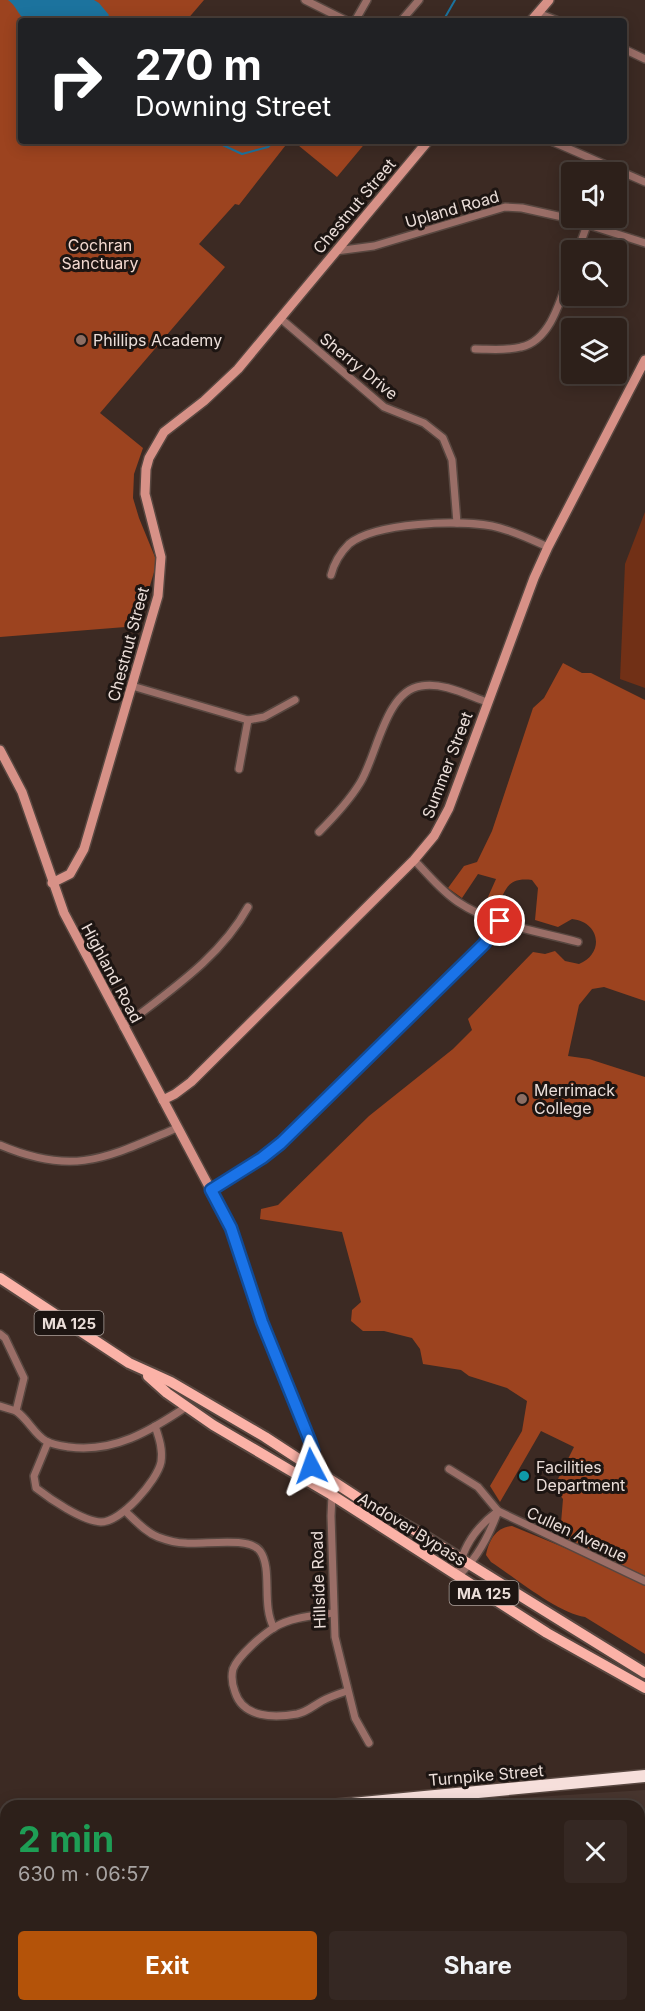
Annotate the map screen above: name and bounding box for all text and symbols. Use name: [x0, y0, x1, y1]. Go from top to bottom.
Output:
text: 270 m: [135, 39, 262, 90]
icon: right: [36, 42, 114, 120]
text: Downing Street: [135, 90, 331, 123]
street label: Chestnut Street: [308, 154, 400, 258]
map controls: [561, 162, 627, 384]
button: sound: [561, 162, 627, 228]
street label: Upland Road: [403, 186, 501, 232]
park label: Cochran Sanctuary: [62, 235, 138, 273]
button: search: [561, 240, 627, 306]
button: layers: [561, 318, 627, 384]
street label: Sherry Drive: [316, 328, 402, 404]
place label: Phillips Academy: [93, 330, 222, 350]
marker: Phillips Academy: [74, 333, 88, 347]
street label: Chestnut Street: [103, 584, 153, 704]
street label: Summer Street: [417, 709, 477, 821]
pin: [474, 895, 525, 946]
icon: arrive: [483, 904, 516, 937]
street label: Highland Road: [77, 920, 147, 1026]
place label: Merrimack College: [534, 1080, 615, 1118]
marker: Merrimack College: [515, 1092, 529, 1106]
road number: MA 125: [34, 1311, 104, 1335]
position arrow: [279, 1434, 343, 1498]
place label: Facilities Department: [536, 1457, 625, 1495]
marker: Facilities Department: [517, 1469, 531, 1483]
street label: Andover Bypass: [354, 1488, 470, 1570]
street label: Cullen Avenue: [524, 1502, 630, 1566]
street label: Hillside Road: [306, 1531, 330, 1629]
road number: MA 125: [450, 1581, 518, 1605]
street label: Turnpike Street: [428, 1760, 544, 1790]
text: 2 min: [18, 1817, 114, 1861]
button: close: [564, 1820, 627, 1883]
text: 630 m · 06:57: [18, 1862, 150, 1886]
button: Exit: [18, 1931, 317, 2000]
button: Share: [329, 1931, 627, 2000]

